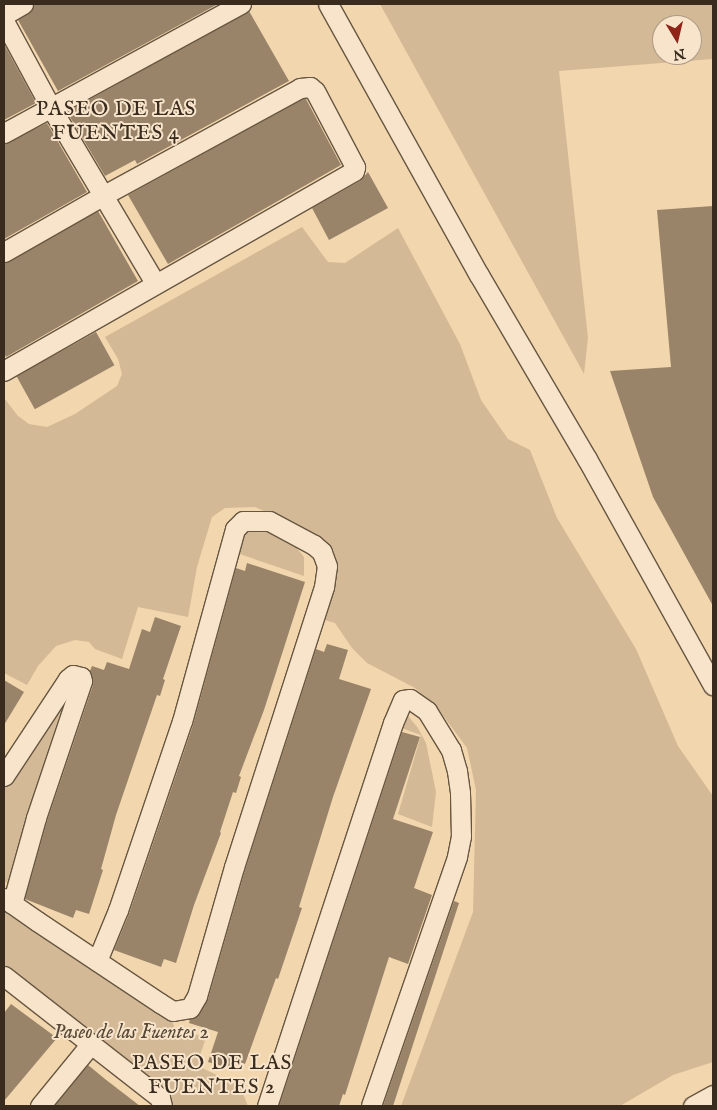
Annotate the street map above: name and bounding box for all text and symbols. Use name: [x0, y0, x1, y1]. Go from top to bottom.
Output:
north arrow: [652, 15, 702, 65]
text: N: [672, 44, 687, 64]
district label: PASEO DE LAS FUENTES 4: [34, 97, 198, 147]
park label: Paseo de las Fuentes 2: [53, 1020, 209, 1044]
district label: PASEO DE LAS FUENTES 2: [130, 1051, 294, 1101]

